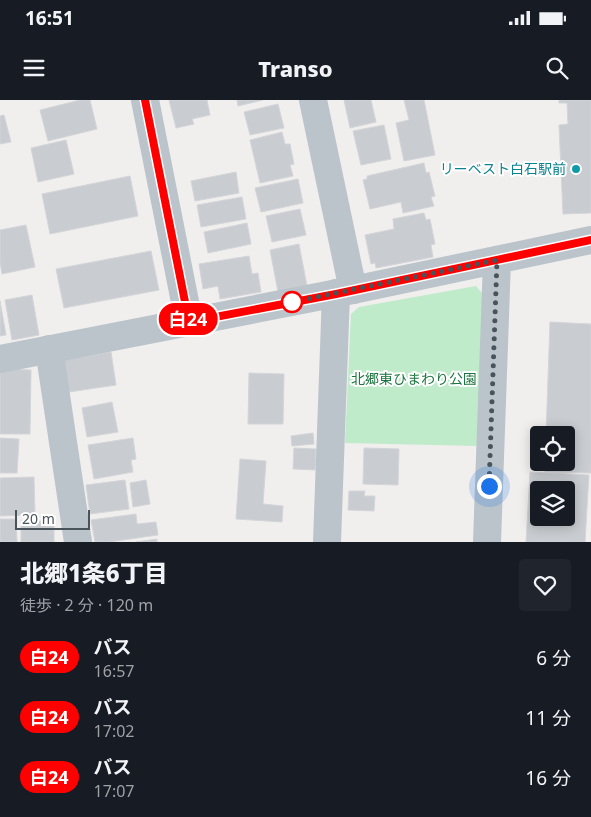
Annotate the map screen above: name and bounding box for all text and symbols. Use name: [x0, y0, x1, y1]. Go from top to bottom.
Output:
text: 16:51: [25, 5, 74, 31]
text: Transo: [258, 53, 333, 83]
icon: menu: [20, 54, 48, 82]
icon: search: [543, 54, 571, 82]
place label: リーベスト白石駅前: [440, 159, 566, 178]
marker: リーベスト白石駅前: [570, 163, 582, 175]
unlabelled marker: [281, 291, 303, 313]
line badge: 白24: [159, 303, 217, 335]
text: 白24: [169, 307, 207, 331]
park label: 北郷東ひまわり公園: [351, 369, 477, 388]
map controls: [530, 426, 575, 526]
button: locate: [530, 426, 575, 471]
your location: [477, 474, 502, 499]
button: layers: [530, 481, 575, 526]
scale bar: [15, 507, 90, 530]
text: 20 m: [22, 509, 55, 528]
text: 北郷1条6丁目: [20, 556, 168, 589]
button: heart: [519, 559, 571, 611]
text: 徒歩 · 2 分 · 120 m: [20, 594, 153, 616]
text: バス: [94, 634, 132, 660]
text: 白24: [30, 645, 69, 669]
text: 6 分: [536, 645, 571, 671]
text: 16:57: [94, 660, 135, 682]
text: バス: [94, 694, 132, 720]
text: 白24: [30, 705, 69, 729]
text: 11 分: [525, 705, 571, 731]
text: 17:02: [94, 720, 135, 742]
text: バス: [94, 754, 132, 780]
text: 白24: [30, 765, 69, 789]
text: 16 分: [525, 765, 571, 791]
text: 17:07: [94, 780, 135, 802]

